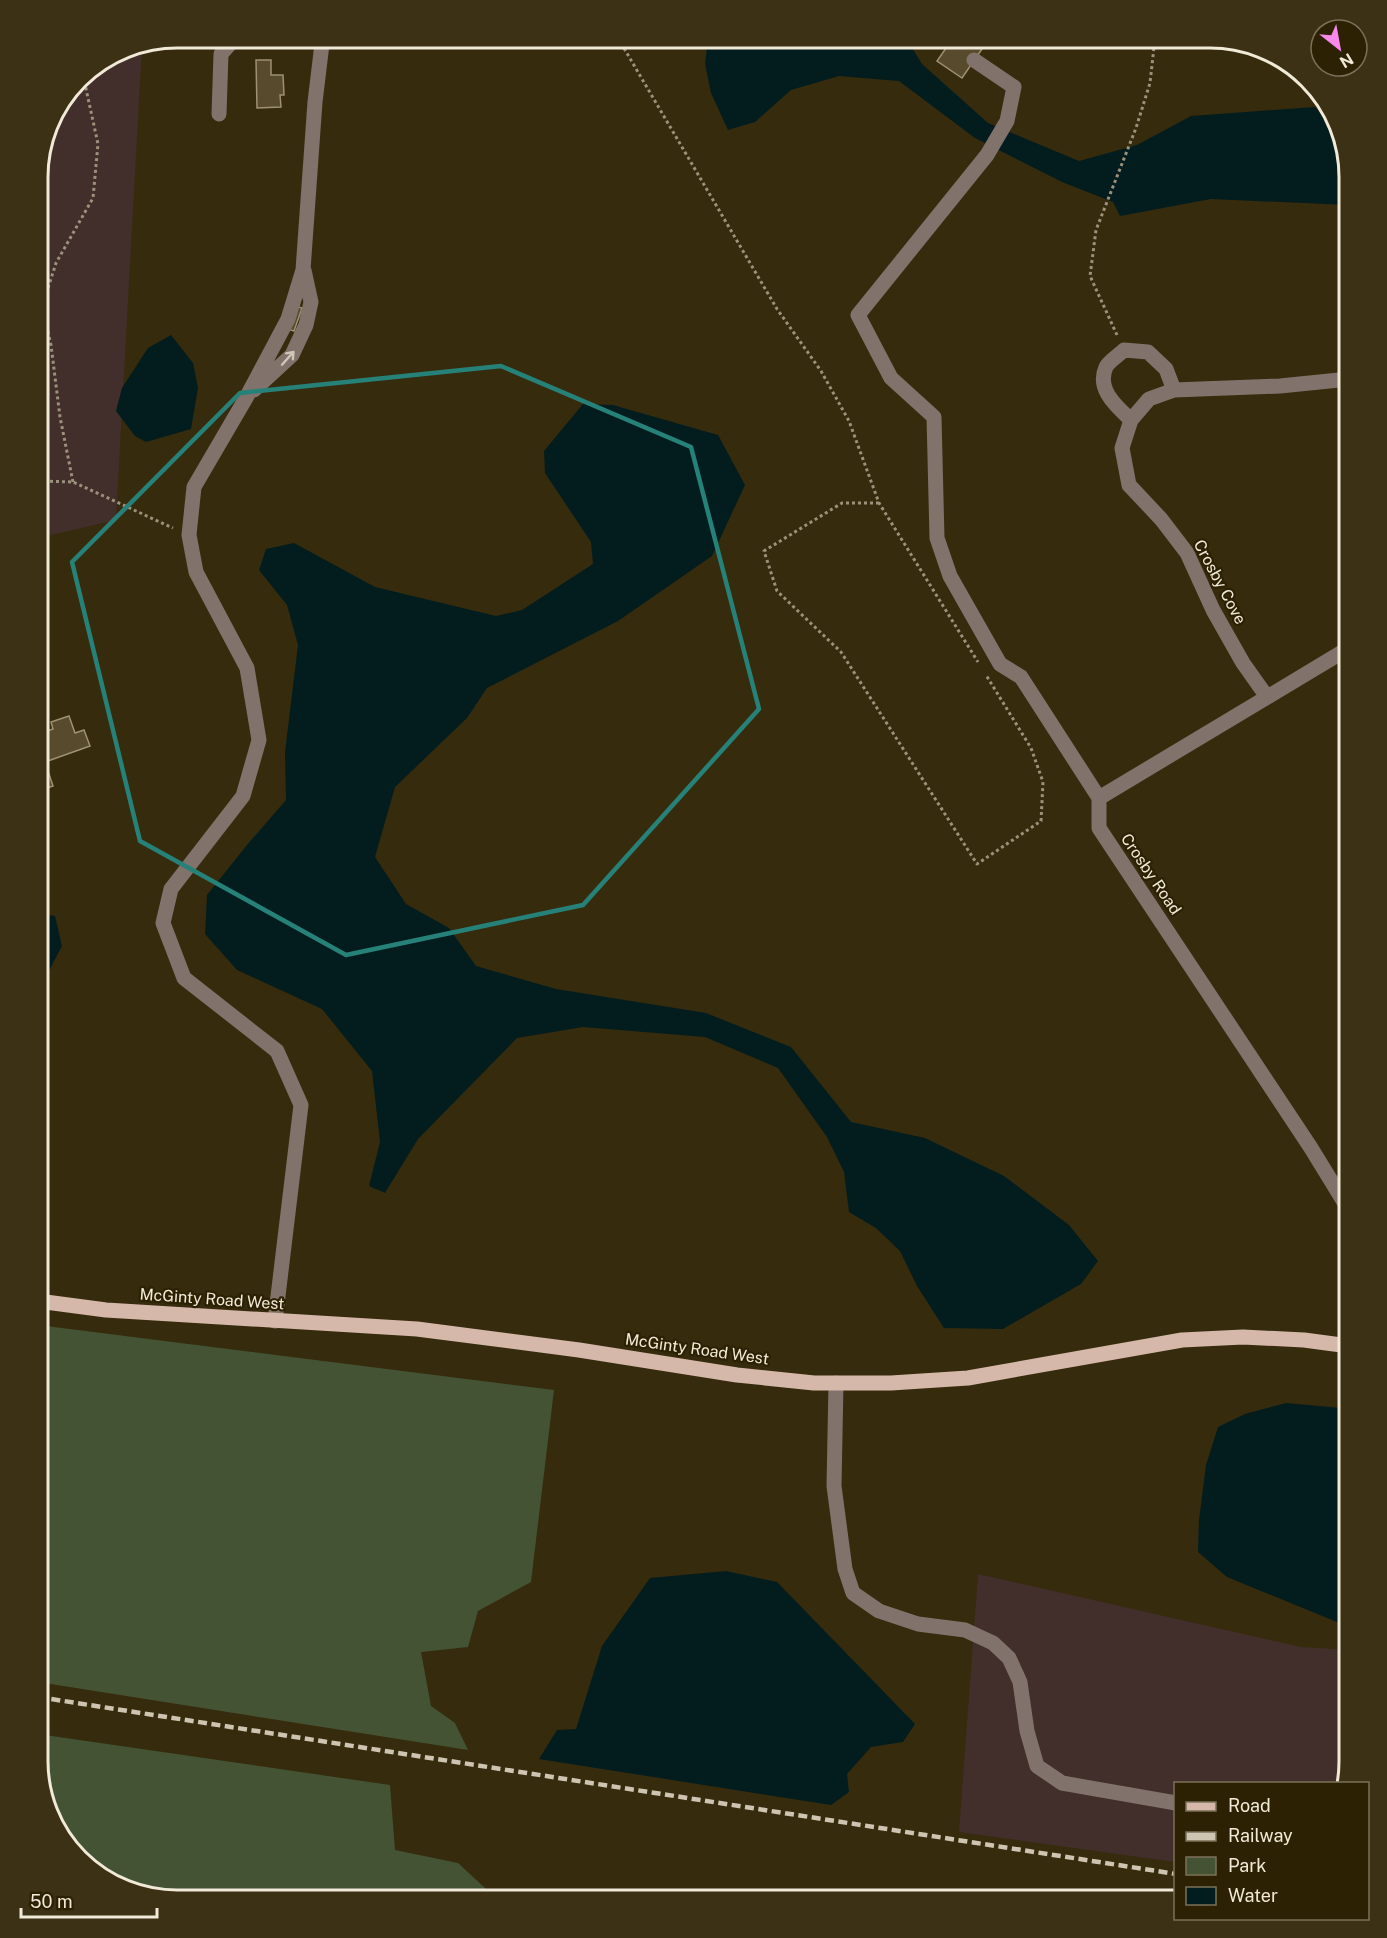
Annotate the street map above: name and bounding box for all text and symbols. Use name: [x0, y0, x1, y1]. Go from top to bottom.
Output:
north arrow: [1309, 18, 1369, 78]
text: N: [1336, 49, 1357, 72]
one-way arrow: [281, 350, 295, 365]
street label: Crosby Cove: [1190, 537, 1250, 627]
street label: Crosby Road: [1117, 830, 1185, 918]
street label: McGinty Road West: [139, 1284, 285, 1314]
street label: McGinty Road West: [624, 1329, 770, 1369]
legend: [1174, 1782, 1369, 1920]
text: Road: [1228, 1795, 1271, 1816]
text: Railway: [1228, 1825, 1293, 1846]
text: Park: [1228, 1855, 1266, 1876]
scale bar: [21, 1881, 158, 1919]
text: Water: [1228, 1885, 1278, 1906]
text: 50 m: [30, 1891, 73, 1912]

